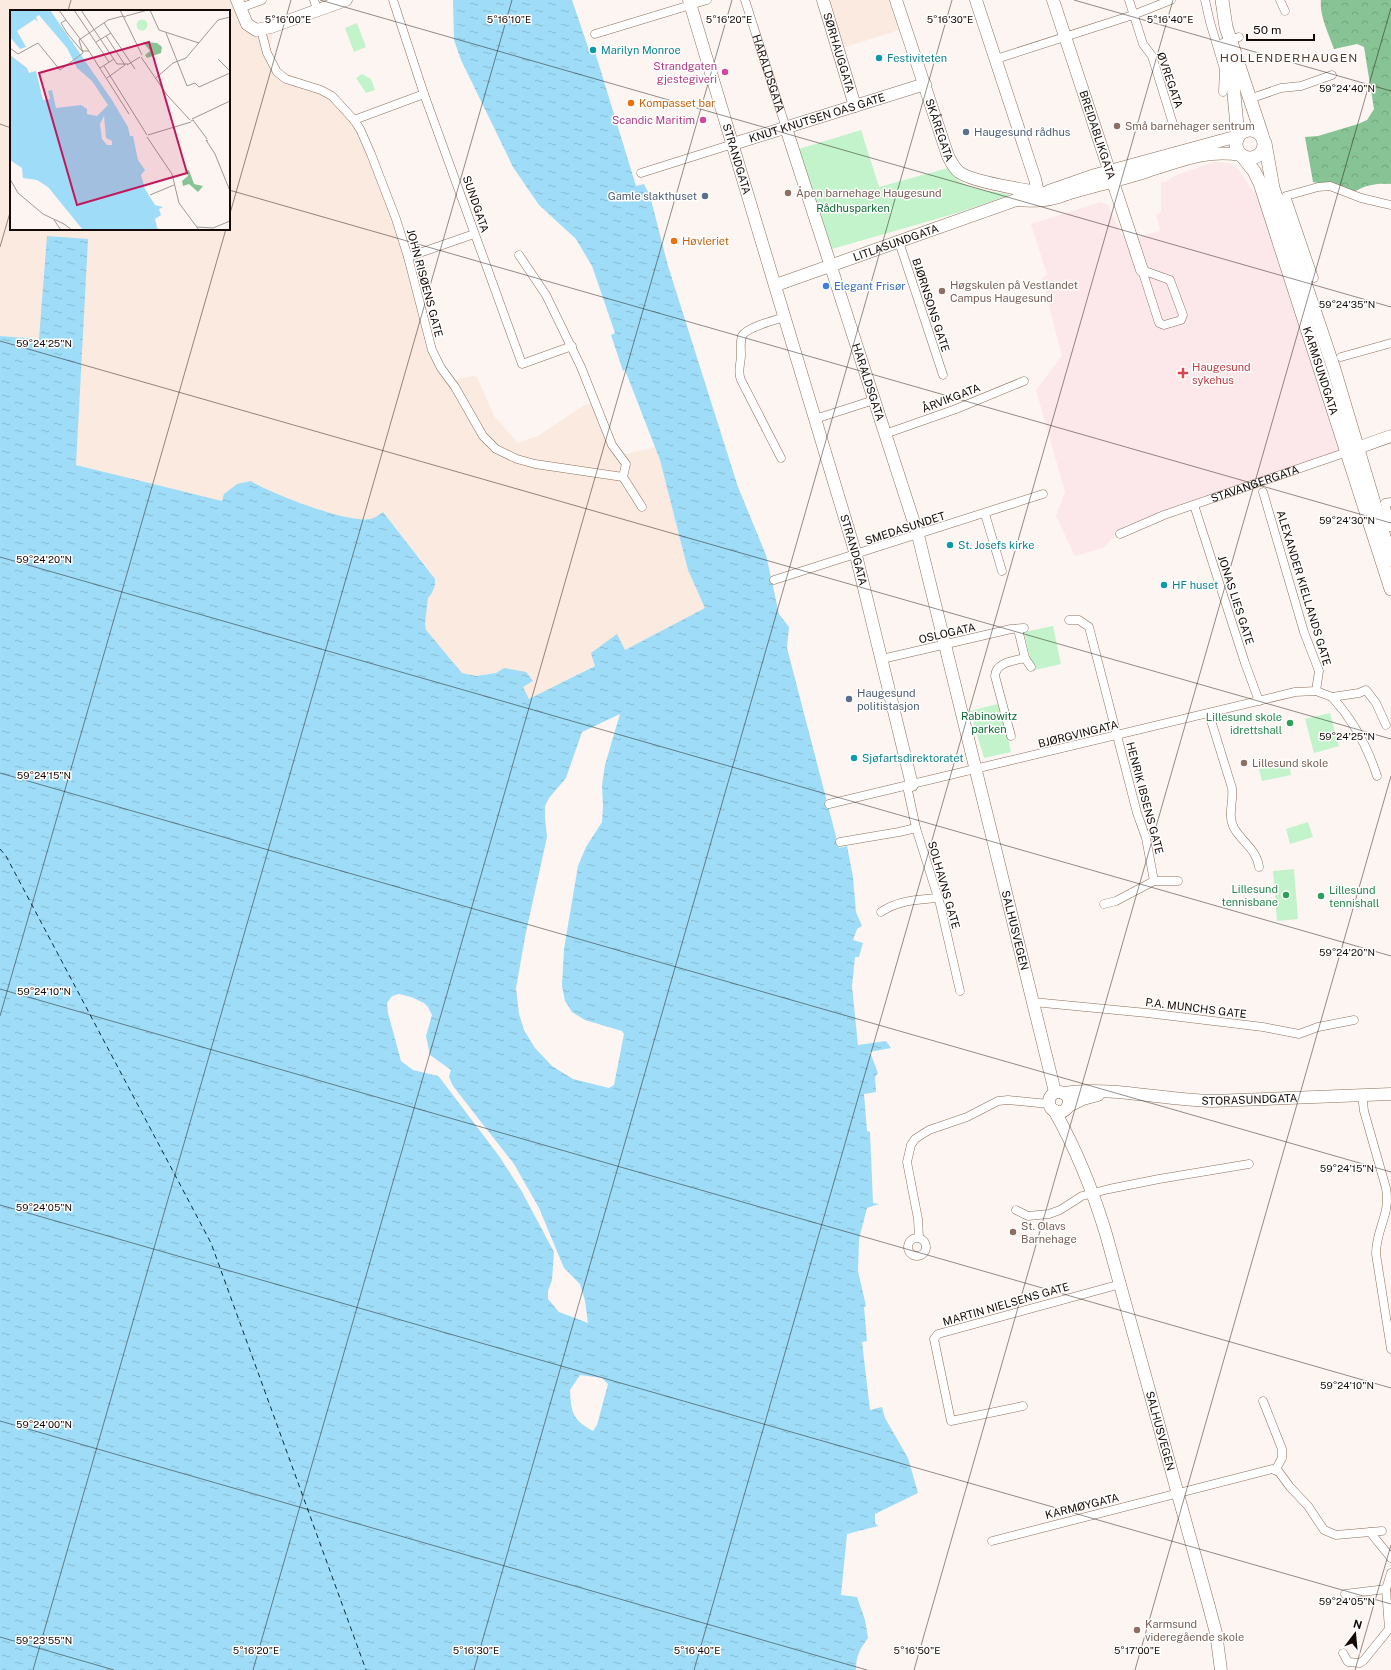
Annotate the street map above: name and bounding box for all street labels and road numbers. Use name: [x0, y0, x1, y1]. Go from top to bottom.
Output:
street label: SØRHAUGGATA: [821, 11, 857, 94]
street label: HARALDSGATA: [750, 33, 787, 114]
street label: ØVREGATA: [1155, 51, 1185, 110]
street label: BREIDABLIKGATA: [1077, 89, 1118, 181]
street label: KNUT KNUTSEN OAS GATE: [748, 91, 887, 145]
street label: SKÅREGATA: [923, 97, 956, 164]
street label: STRANDGATA: [721, 122, 753, 196]
street label: SUNDGATA: [461, 174, 491, 234]
street label: LITLASUNDGATA: [851, 222, 940, 263]
street label: JOHN RISØENS GATE: [405, 228, 445, 339]
street label: BJØRNSONS GATE: [910, 257, 952, 353]
street label: KARMSUNDGATA: [1301, 325, 1341, 417]
street label: HARALDSGATA: [850, 342, 887, 423]
street label: ÅRVIKGATA: [920, 380, 982, 415]
street label: STAVANGERGATA: [1209, 463, 1301, 504]
street label: SMEDASUNDET: [863, 509, 947, 547]
street label: ALEXANDER KIELLANDS GATE: [1275, 509, 1333, 667]
street label: STRANDGATA: [838, 513, 869, 587]
street label: JONAS LIES GATE: [1216, 554, 1256, 646]
street label: OSLOGATA: [917, 621, 977, 645]
street label: BJØRGVINGATA: [1037, 718, 1119, 750]
street label: HENRIK IBSENS GATE: [1124, 741, 1166, 856]
street label: SOLHAVNS GATE: [926, 840, 962, 930]
street label: SALHUSVEGEN: [1000, 889, 1031, 972]
street label: P.A. MUNCHS GATE: [1145, 996, 1247, 1020]
street label: STORASUNDGATA: [1201, 1092, 1298, 1107]
street label: MARTIN NIELSENS GATE: [941, 1280, 1071, 1328]
street label: SALHUSVEGEN: [1144, 1390, 1177, 1472]
street label: KARMØYGATA: [1044, 1491, 1120, 1521]

